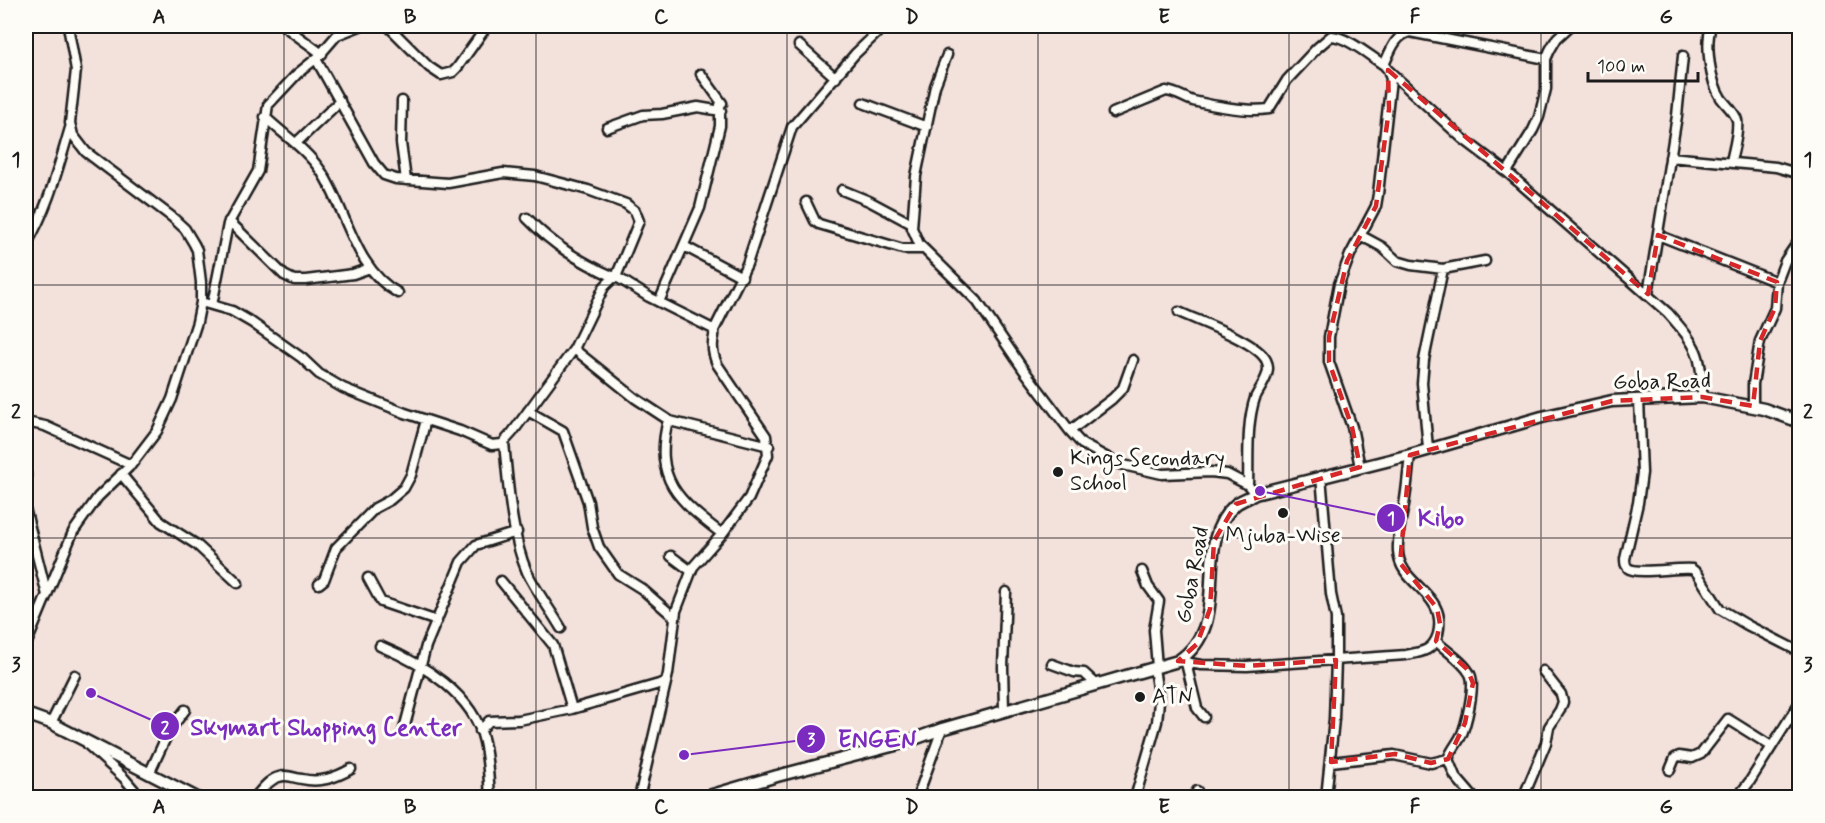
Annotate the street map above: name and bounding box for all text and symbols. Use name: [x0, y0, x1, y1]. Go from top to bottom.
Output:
text: A: [152, 4, 166, 31]
text: B: [404, 4, 417, 31]
text: C: [654, 4, 669, 31]
text: D: [905, 4, 919, 31]
text: E: [1158, 4, 1170, 31]
text: F: [1410, 4, 1421, 31]
text: G: [1659, 4, 1673, 31]
scale bar: [1588, 45, 1698, 83]
text: 100 m: [1597, 55, 1645, 79]
text: 1: [12, 147, 20, 174]
text: 1: [1804, 147, 1812, 174]
street label: Goba Road: [1613, 367, 1711, 397]
text: 2: [11, 399, 21, 426]
text: 2: [1803, 399, 1813, 426]
place label: Kings Secondary School: [1070, 445, 1225, 498]
marker: Kings Secondary School: [1051, 465, 1065, 479]
callout: Kibo: [1376, 497, 1476, 539]
text: Kibo: [1418, 504, 1464, 535]
marker: Mjuba-Wise: [1276, 506, 1290, 520]
text: 1: [1387, 507, 1395, 531]
place label: Mjuba-Wise: [1225, 522, 1341, 551]
street label: Goba Road: [1170, 524, 1216, 626]
text: 3: [11, 652, 21, 679]
text: 3: [1803, 652, 1813, 679]
place label: ATN: [1152, 683, 1193, 711]
marker: ATN: [1133, 690, 1147, 704]
callout: Skymart Shopping Center: [150, 705, 472, 747]
text: Skymart Shopping Center: [190, 713, 463, 745]
text: 2: [161, 716, 170, 740]
callout: ENGEN: [796, 718, 928, 760]
text: ENGEN: [838, 725, 917, 756]
text: 3: [807, 728, 816, 752]
text: A: [152, 794, 166, 821]
text: B: [404, 794, 417, 821]
text: C: [654, 794, 669, 821]
text: D: [905, 794, 919, 821]
text: E: [1158, 794, 1170, 821]
text: F: [1410, 794, 1421, 821]
text: G: [1659, 794, 1673, 821]

